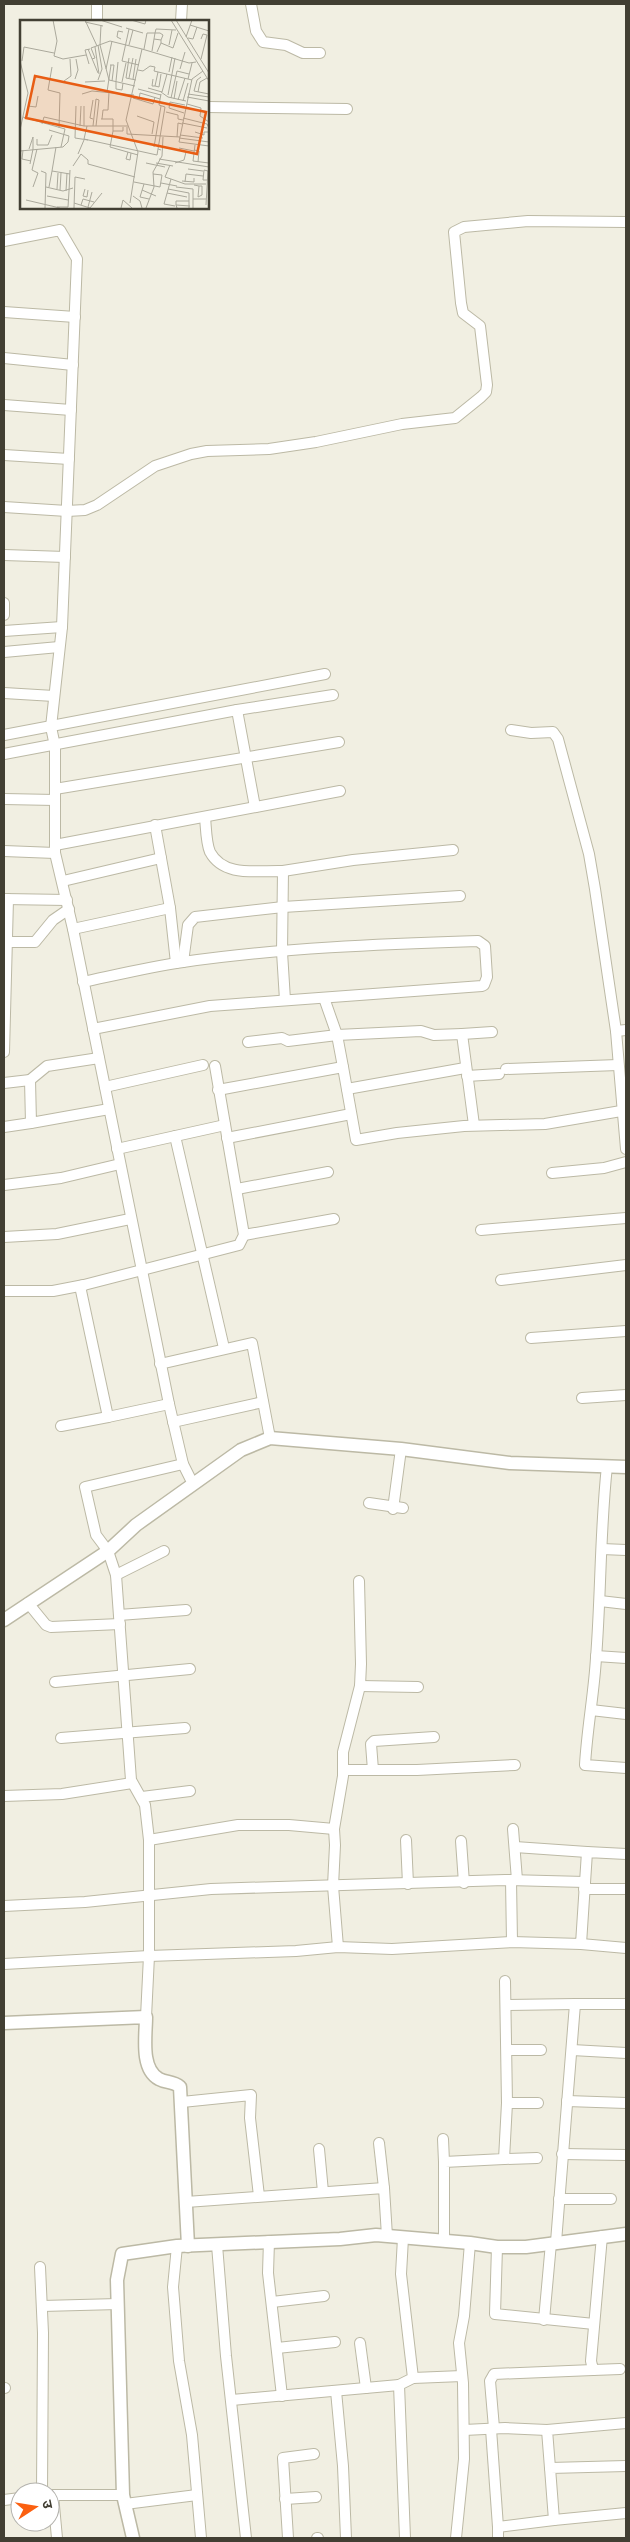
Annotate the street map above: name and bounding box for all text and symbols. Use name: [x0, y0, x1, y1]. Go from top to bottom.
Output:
inset map: [20, 20, 209, 209]
north arrow: [10, 2482, 60, 2532]
text: उ: [38, 2498, 59, 2511]

